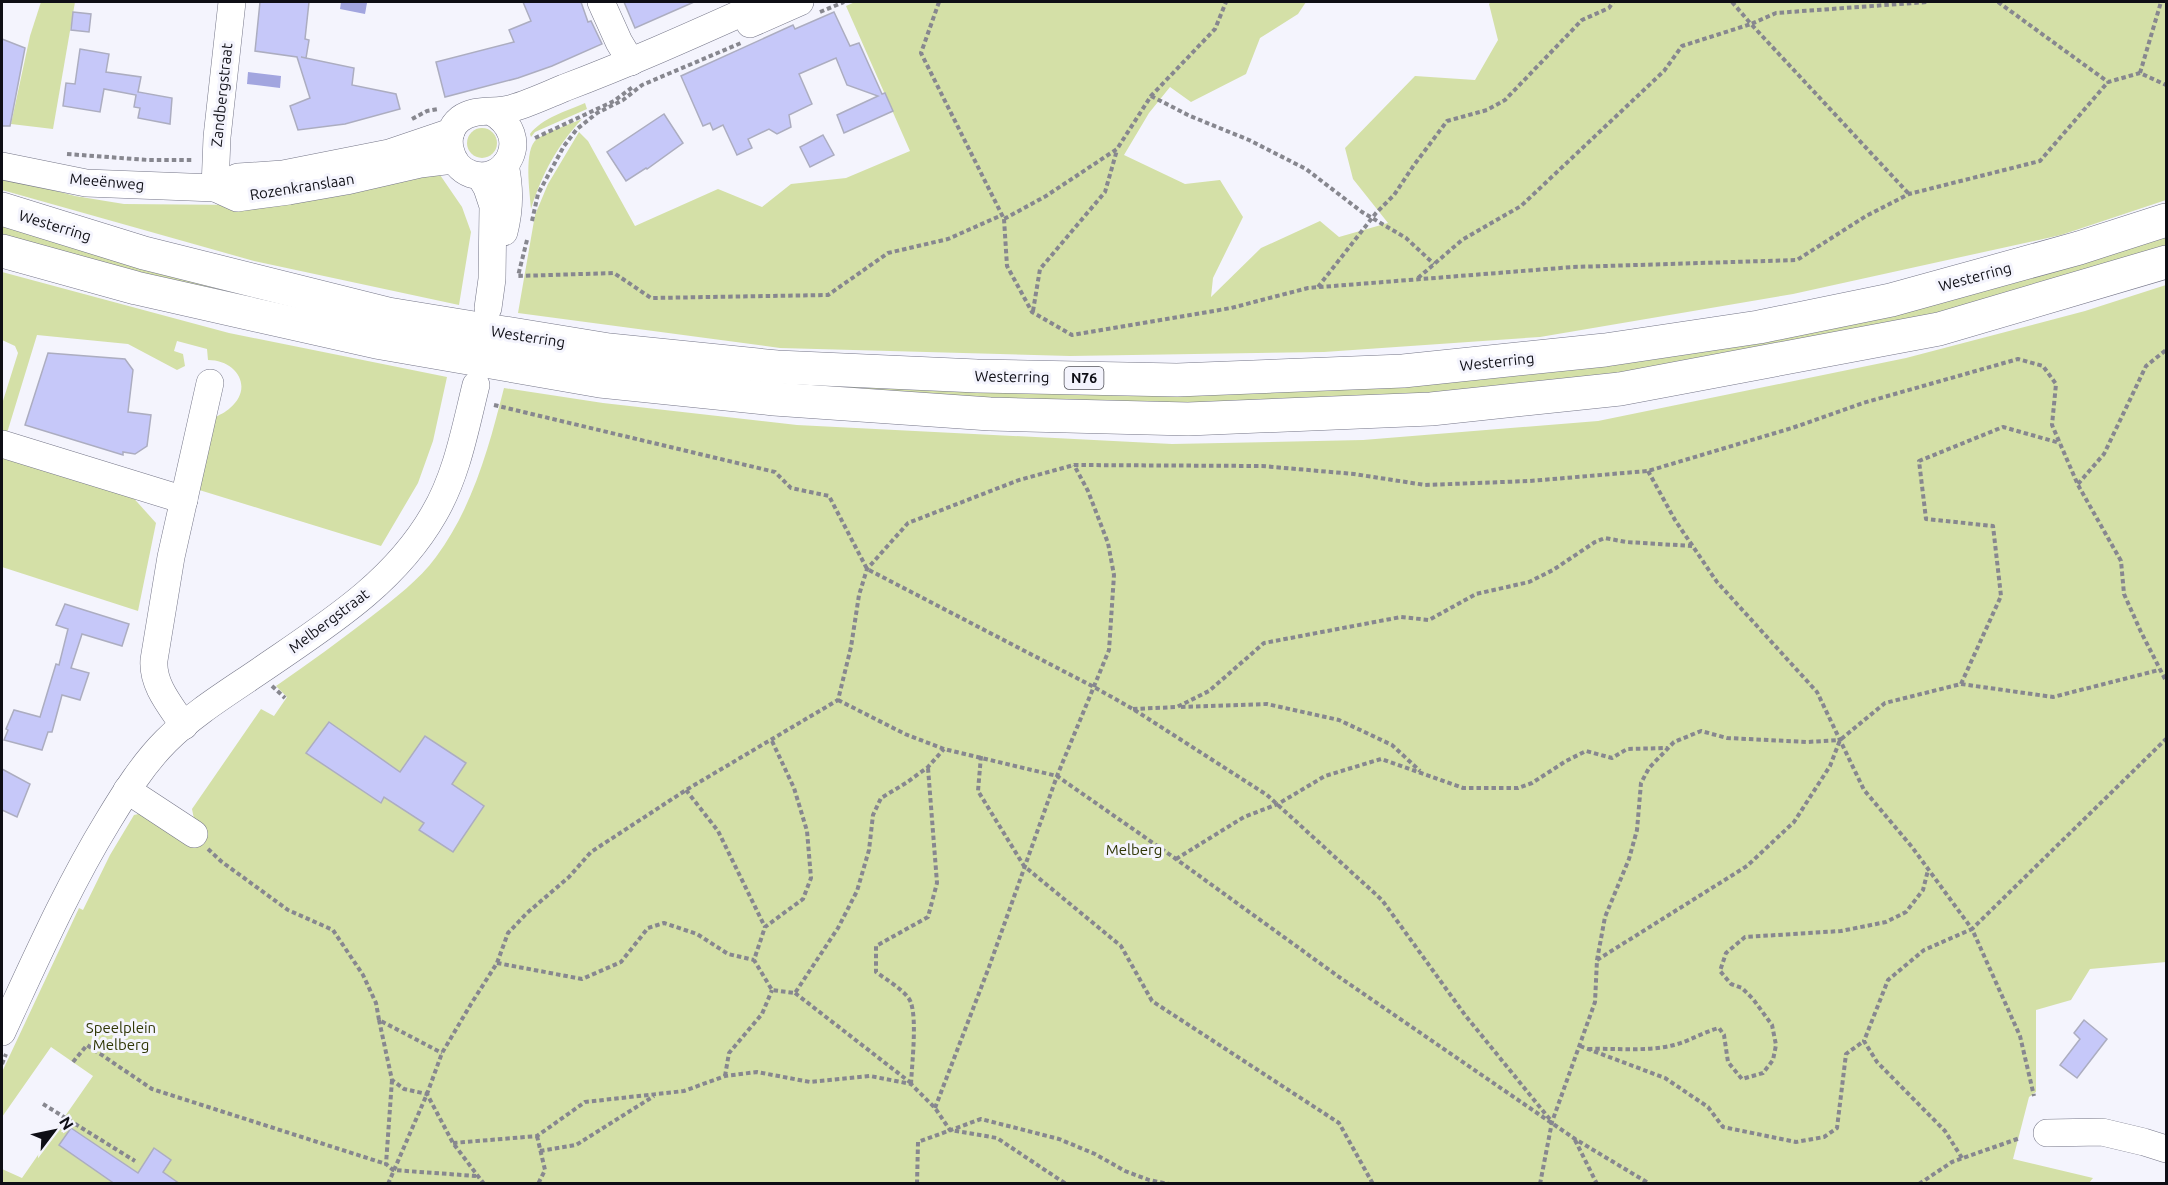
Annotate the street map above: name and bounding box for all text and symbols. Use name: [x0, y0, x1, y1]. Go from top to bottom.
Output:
street label: Zandbergstraat: [208, 42, 235, 148]
street label: Meeënweg: [69, 170, 145, 193]
street label: Rozenkranslaan: [248, 170, 355, 203]
street label: Westerring: [17, 206, 93, 245]
street label: Westerring: [1937, 259, 2013, 294]
street label: Westerring: [490, 322, 566, 351]
street label: Westerring: [1459, 349, 1535, 374]
street label: Westerring: [974, 367, 1050, 386]
road number: N76: [1064, 367, 1104, 389]
street label: Melbergstraat: [285, 585, 372, 656]
park label: Melberg: [1106, 841, 1162, 858]
park label: Speelplein Melberg: [86, 1019, 156, 1053]
north arrow: [24, 1101, 84, 1161]
text: N: [56, 1113, 78, 1133]

